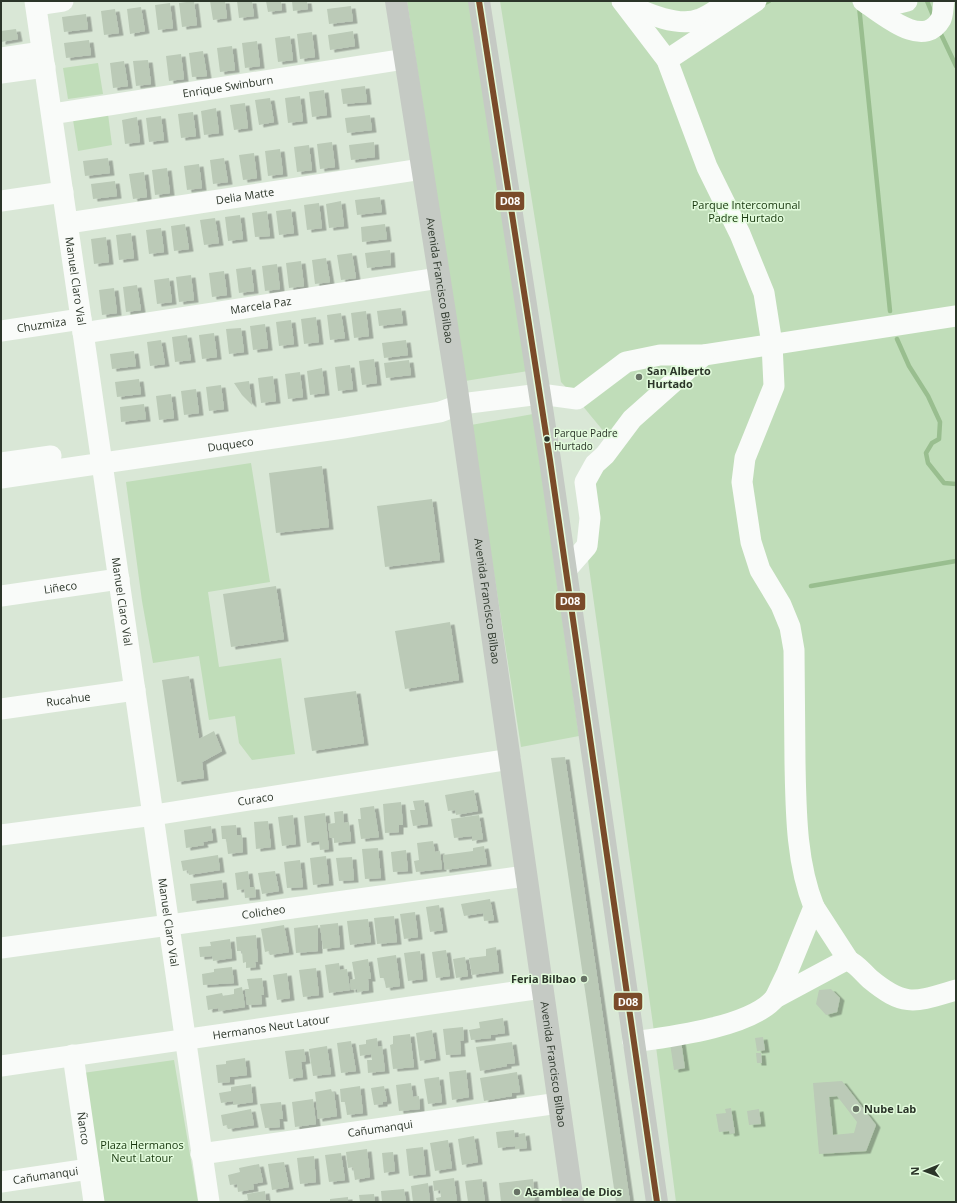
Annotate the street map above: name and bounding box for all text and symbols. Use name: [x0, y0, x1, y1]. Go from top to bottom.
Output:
street label: Enrique Swinburn: [181, 72, 274, 101]
street label: Delia Matte: [215, 184, 275, 207]
line badge: D08: [495, 191, 525, 211]
text: D08: [500, 193, 520, 208]
park label: Parque Intercomunal Padre Hurtado: [692, 197, 800, 225]
street label: Avenida Francisco Bilbao: [423, 216, 458, 345]
street label: Manuel Claro Vial: [62, 236, 90, 326]
street label: Marcela Paz: [229, 293, 292, 317]
street label: Chuzmiza: [16, 313, 67, 336]
place label: San Alberto Hurtado: [647, 363, 711, 391]
marker: San Alberto Hurtado: [634, 372, 644, 382]
place label: Parque Padre Hurtado: [554, 426, 618, 453]
street label: Duqueco: [206, 433, 255, 455]
marker: Parque Padre Hurtado: [542, 434, 552, 444]
street label: Avenida Francisco Bilbao: [471, 537, 504, 665]
street label: Manuel Claro Vial: [109, 556, 136, 647]
street label: Liñeco: [43, 577, 78, 597]
line badge: D08: [555, 592, 586, 611]
text: D08: [560, 593, 580, 608]
street label: Rucahue: [45, 688, 91, 710]
street label: Curaco: [236, 788, 275, 809]
street label: Manuel Claro Vial: [155, 877, 183, 968]
street label: Colicheo: [241, 901, 287, 922]
place label: Feria Bilbao: [511, 971, 576, 986]
marker: Feria Bilbao: [579, 974, 589, 984]
line badge: D08: [613, 992, 643, 1011]
text: D08: [618, 994, 638, 1009]
street label: Avenida Francisco Bilbao: [537, 1000, 570, 1129]
street label: Hermanos Neut Latour: [212, 1011, 331, 1042]
place label: Nube Lab: [864, 1101, 916, 1116]
marker: Nube Lab: [851, 1104, 861, 1114]
street label: Ñanco: [74, 1111, 94, 1146]
street label: Cañumanqui: [346, 1116, 414, 1140]
park label: Plaza Hermanos Neut Latour: [100, 1137, 184, 1165]
north arrow: [905, 1151, 945, 1191]
street label: Cañumanqui: [12, 1163, 79, 1187]
text: N: [907, 1167, 922, 1176]
place label: Asamblea de Dios: [525, 1184, 622, 1199]
marker: Asamblea de Dios: [512, 1187, 522, 1197]

